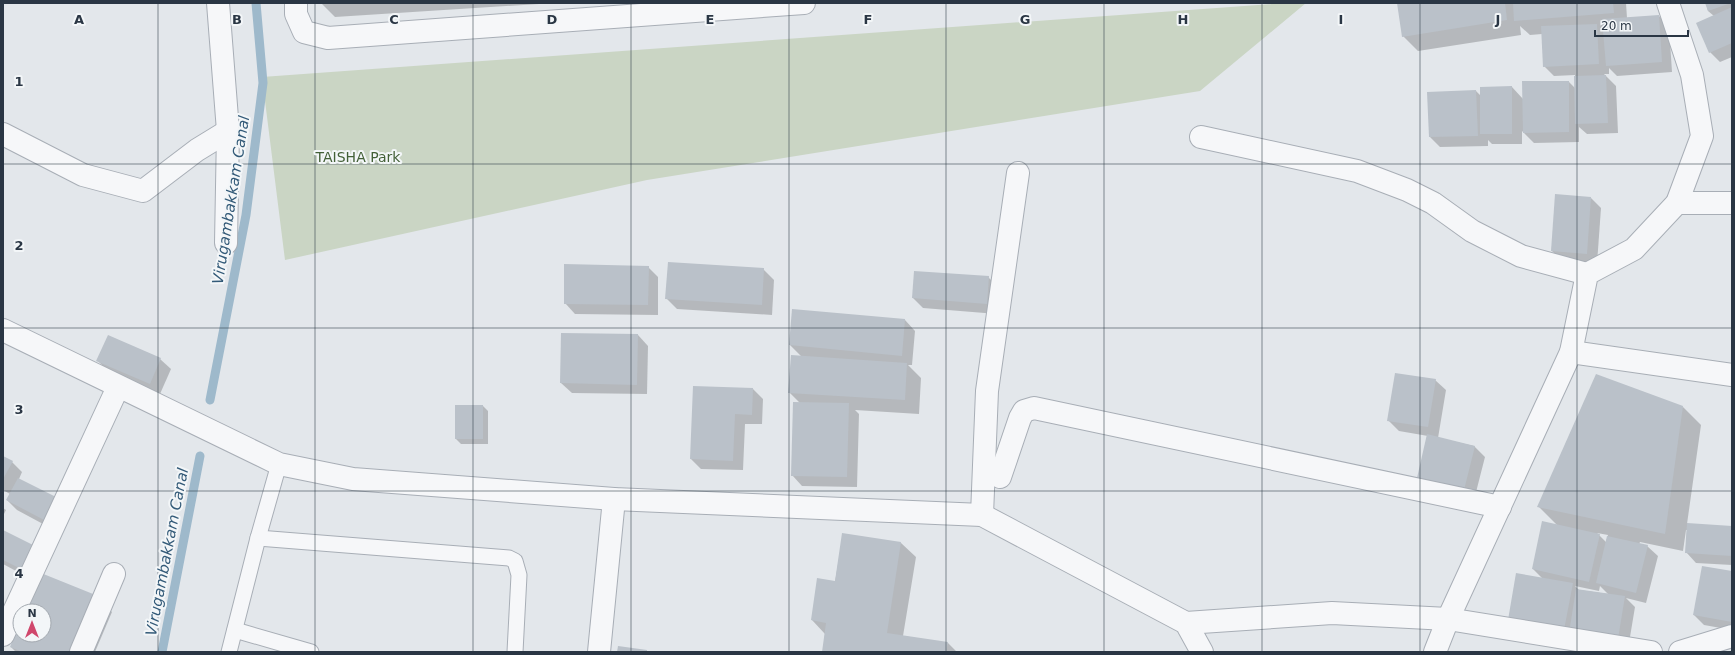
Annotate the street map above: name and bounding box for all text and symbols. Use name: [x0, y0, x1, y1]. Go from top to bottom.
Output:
text: A: [74, 12, 84, 27]
text: B: [232, 12, 242, 27]
text: C: [389, 12, 399, 27]
text: D: [547, 12, 558, 27]
text: E: [706, 12, 714, 27]
text: F: [864, 12, 872, 27]
text: G: [1020, 12, 1030, 27]
text: H: [1178, 12, 1188, 27]
text: I: [1339, 12, 1343, 27]
text: J: [1495, 12, 1500, 27]
scale bar: [1595, 12, 1688, 38]
text: 20 m: [1601, 19, 1632, 33]
text: 1: [14, 74, 24, 89]
water label: Virugambakkam Canal: [209, 114, 253, 286]
park label: TAISHA Park: [315, 149, 401, 165]
text: 2: [14, 238, 24, 253]
text: 3: [14, 402, 24, 417]
water label: Virugambakkam Canal: [142, 466, 192, 637]
text: 4: [14, 566, 24, 581]
north arrow: [12, 603, 52, 643]
text: N: [27, 607, 37, 620]

